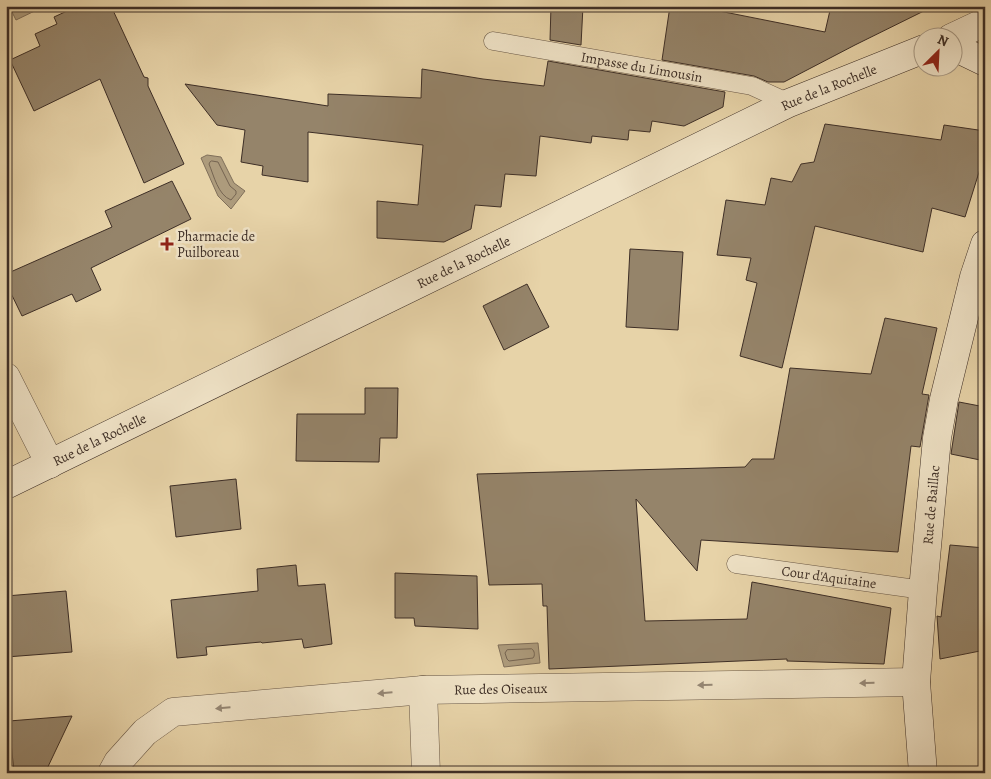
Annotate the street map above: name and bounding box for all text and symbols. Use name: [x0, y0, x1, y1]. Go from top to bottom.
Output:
north arrow: [914, 28, 964, 78]
text: N: [935, 30, 952, 51]
street label: Impasse du Limousin: [579, 47, 704, 87]
street label: Rue de la Rochelle: [777, 59, 880, 115]
place label: Pharmacie de Puilboreau: [177, 227, 255, 262]
street label: Rue de la Rochelle: [413, 231, 513, 293]
marker: Pharmacie de Puilboreau: [161, 238, 173, 250]
street label: Rue de la Rochelle: [49, 408, 149, 470]
street label: Rue de Baillac: [918, 464, 944, 545]
street label: Cour d'Aquitaine: [780, 561, 878, 593]
street label: Rue des Oiseaux: [454, 678, 548, 699]
one-way arrow: [859, 679, 875, 687]
one-way arrow: [696, 682, 712, 690]
one-way arrow: [377, 689, 393, 697]
one-way arrow: [215, 704, 231, 712]

